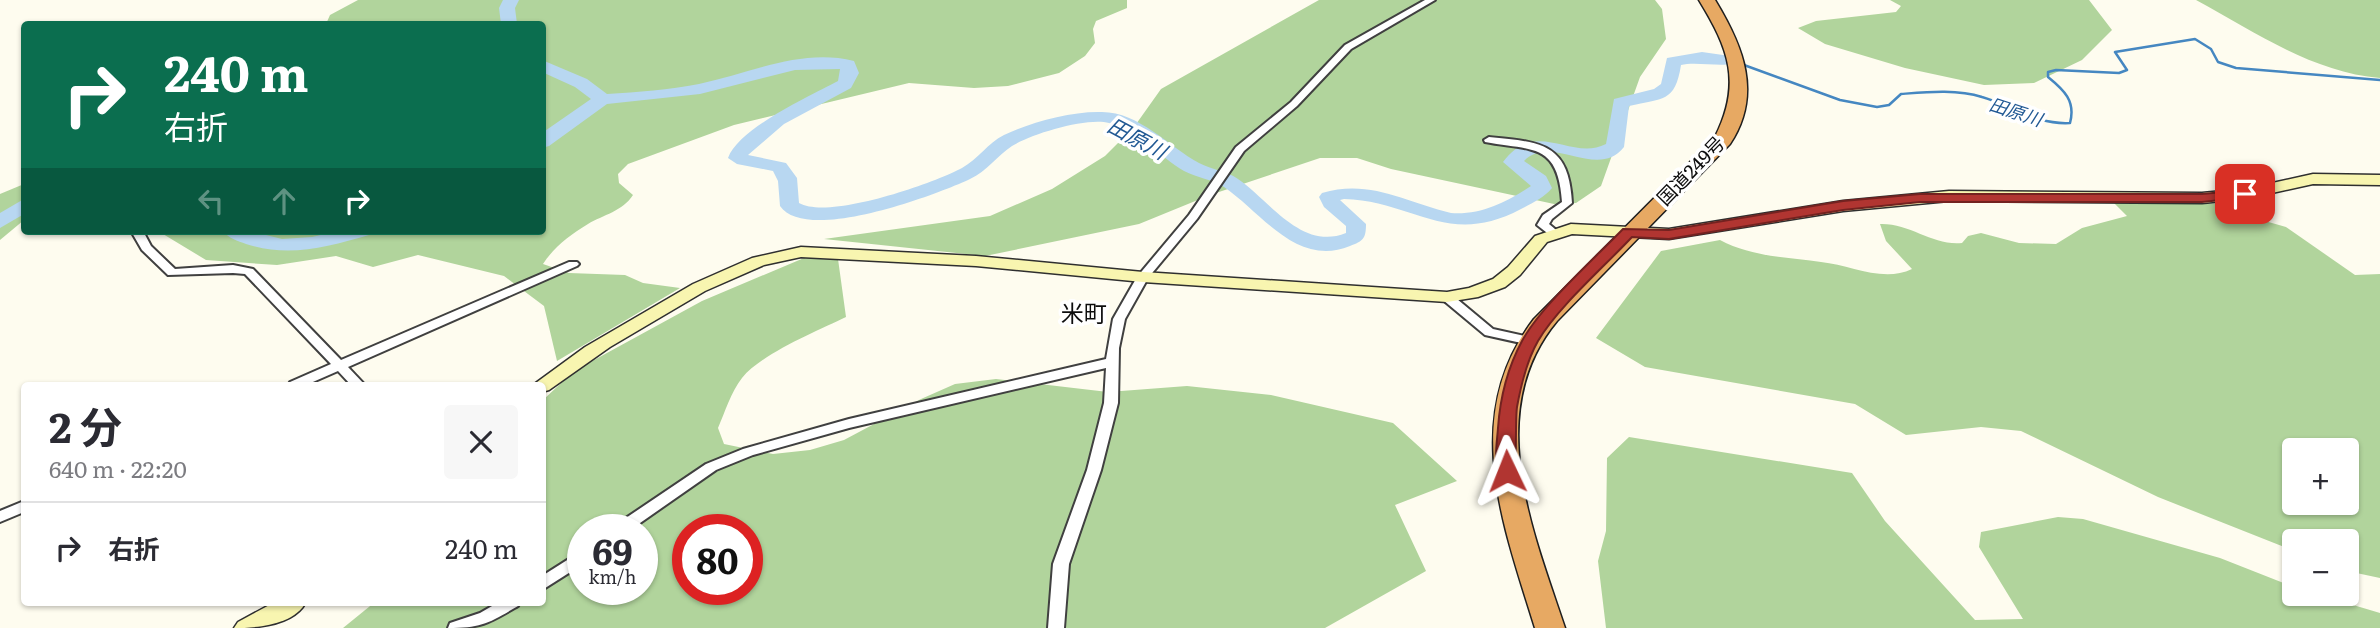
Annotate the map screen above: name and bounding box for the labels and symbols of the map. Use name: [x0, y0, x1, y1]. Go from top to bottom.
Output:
water label: 田原川: [1986, 90, 2048, 133]
water label: 田原川: [1103, 109, 1175, 166]
street label: 国道249号: [1650, 129, 1730, 211]
pin: [2215, 164, 2275, 224]
district label: 米町: [1061, 295, 1107, 329]
position arrow: [1470, 434, 1544, 508]
speed limit sign: 80: [672, 514, 763, 605]

